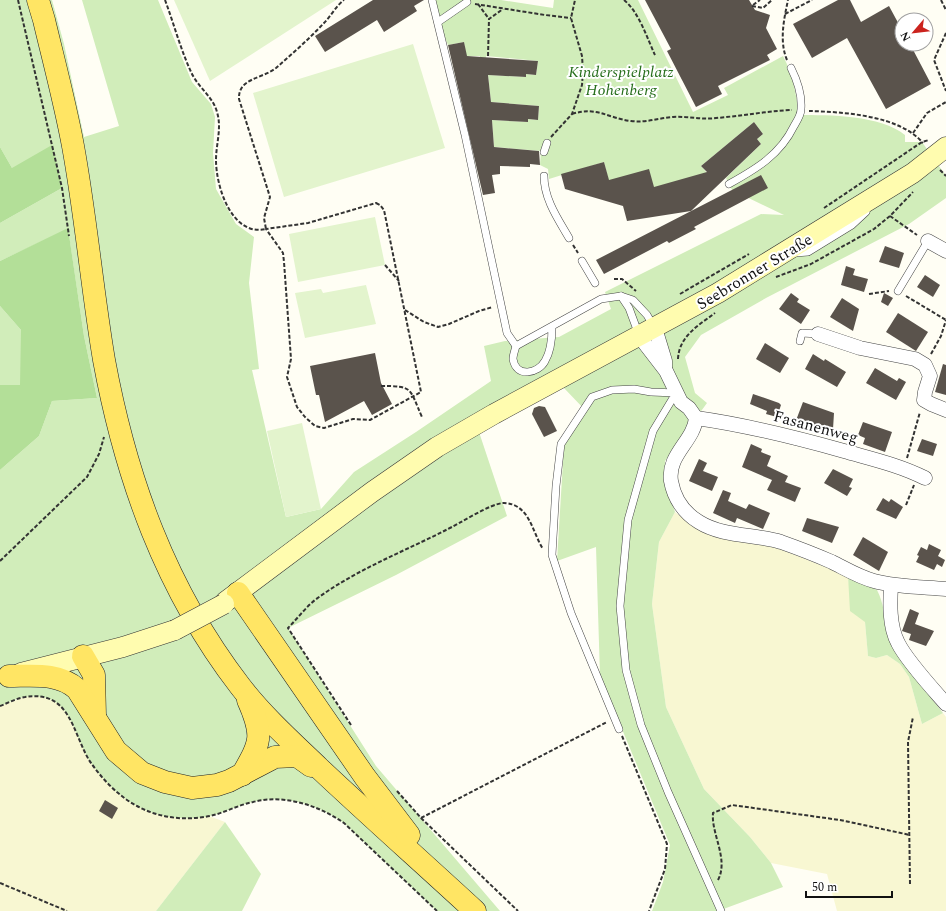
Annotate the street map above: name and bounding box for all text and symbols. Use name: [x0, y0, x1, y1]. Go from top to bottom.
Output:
north arrow: [894, 12, 934, 52]
text: N: [896, 28, 915, 44]
park label: Kinderspielplatz Hohenberg: [568, 60, 674, 102]
street label: Seebronner Straße: [692, 228, 817, 316]
street label: Fasanenweg: [771, 404, 861, 450]
scale bar: [806, 873, 892, 899]
text: 50 m: [812, 878, 837, 897]

